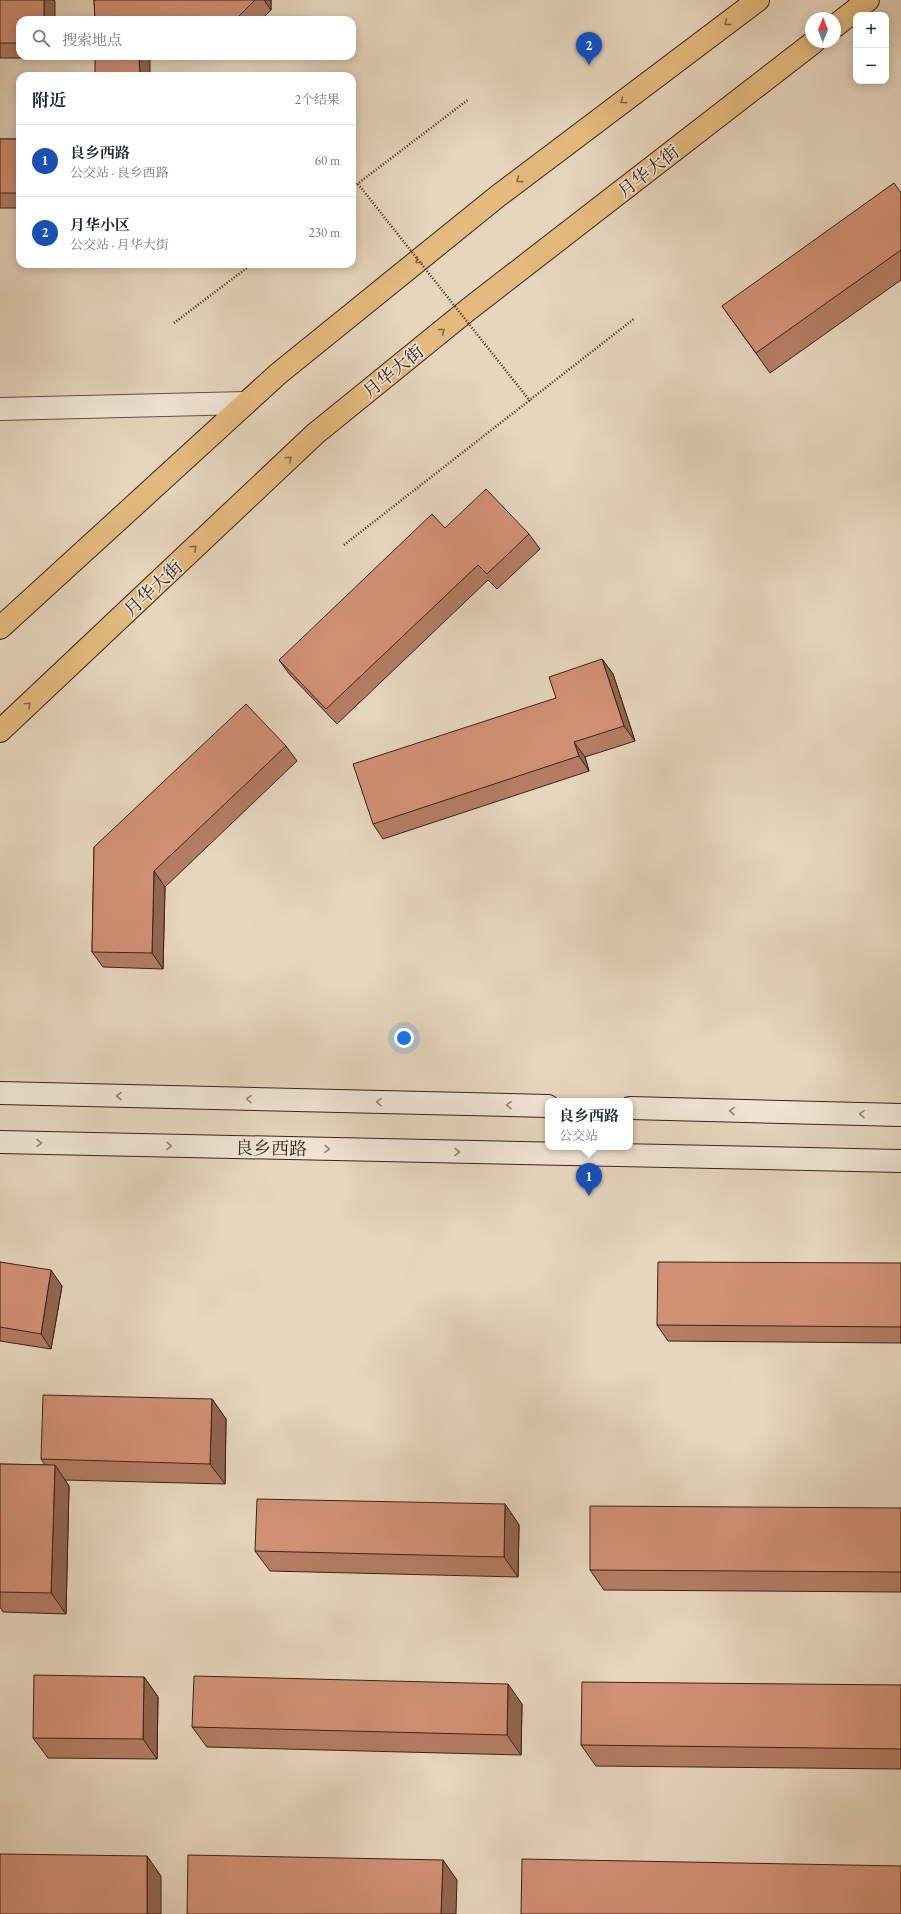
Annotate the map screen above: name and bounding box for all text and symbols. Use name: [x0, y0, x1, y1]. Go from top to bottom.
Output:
north arrow: [805, 12, 841, 48]
map controls: [853, 12, 889, 84]
button: +: [853, 12, 889, 48]
search box: [16, 16, 356, 60]
one-way arrow: [725, 19, 732, 26]
icon: search: [30, 27, 52, 49]
text: 搜索地点: [62, 30, 122, 49]
pin: 2: [576, 32, 602, 65]
button: −: [853, 48, 889, 84]
text: 附近: [32, 89, 66, 111]
text: 2个结果: [295, 91, 340, 108]
one-way arrow: [621, 97, 628, 104]
street label: 月华大街: [613, 140, 683, 202]
text: 良乡西路: [70, 143, 130, 162]
text: 1: [42, 152, 48, 169]
text: 60 m: [315, 152, 340, 169]
text: 公交站 · 良乡西路: [70, 164, 169, 181]
one-way arrow: [517, 175, 524, 182]
text: 月华小区: [70, 215, 130, 234]
text: 2: [42, 224, 48, 241]
text: 230 m: [309, 224, 340, 241]
text: 公交站 · 月华大街: [70, 236, 169, 253]
one-way arrow: [415, 256, 422, 263]
one-way arrow: [438, 328, 445, 335]
street label: 月华大街: [358, 339, 428, 403]
one-way arrow: [284, 456, 292, 464]
one-way arrow: [189, 546, 197, 553]
street label: 月华大街: [119, 555, 187, 621]
one-way arrow: [23, 702, 31, 710]
your location: [394, 1028, 414, 1048]
one-way arrow: [116, 1092, 122, 1100]
one-way arrow: [246, 1095, 252, 1103]
one-way arrow: [376, 1098, 382, 1106]
popup: [545, 1098, 633, 1150]
one-way arrow: [506, 1101, 512, 1110]
text: 良乡西路: [559, 1106, 619, 1125]
one-way arrow: [729, 1107, 735, 1115]
one-way arrow: [859, 1110, 865, 1118]
text: 公交站: [559, 1127, 598, 1144]
street label: 良乡西路: [235, 1136, 307, 1160]
one-way arrow: [36, 1139, 42, 1147]
one-way arrow: [166, 1142, 172, 1150]
one-way arrow: [324, 1145, 330, 1153]
one-way arrow: [454, 1148, 460, 1156]
pin: 1: [576, 1163, 602, 1196]

